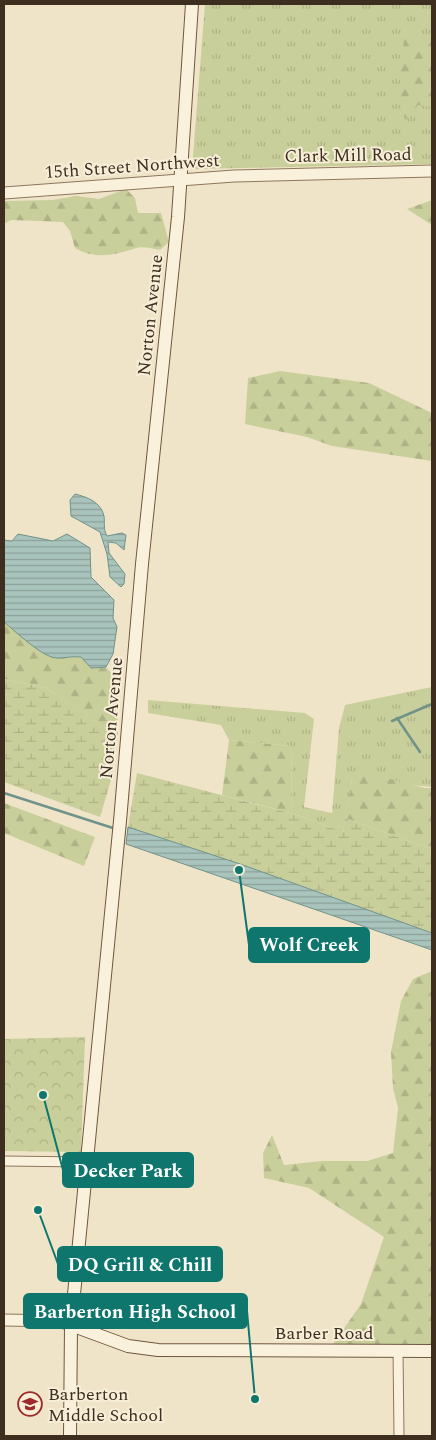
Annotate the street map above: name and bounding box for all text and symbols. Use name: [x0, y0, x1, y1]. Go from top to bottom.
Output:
street label: Clark Mill Road: [284, 141, 412, 170]
street label: 15th Street Northwest: [44, 147, 220, 186]
street label: Norton Avenue: [131, 253, 170, 377]
street label: Norton Avenue: [93, 656, 130, 780]
callout: Wolf Creek: [249, 928, 369, 962]
text: Wolf Creek: [259, 931, 359, 960]
callout: Decker Park: [63, 1153, 193, 1187]
text: Decker Park: [73, 1157, 183, 1186]
callout: DQ Grill & Chill: [58, 1247, 222, 1281]
text: DQ Grill & Chill: [68, 1251, 212, 1280]
callout: Barberton High School: [24, 1294, 247, 1328]
text: Barberton High School: [34, 1298, 236, 1327]
street label: Barber Road: [275, 1320, 373, 1347]
place label: Barberton Middle School: [48, 1381, 163, 1429]
school or university icon: Barberton Middle School: [17, 1391, 43, 1417]

